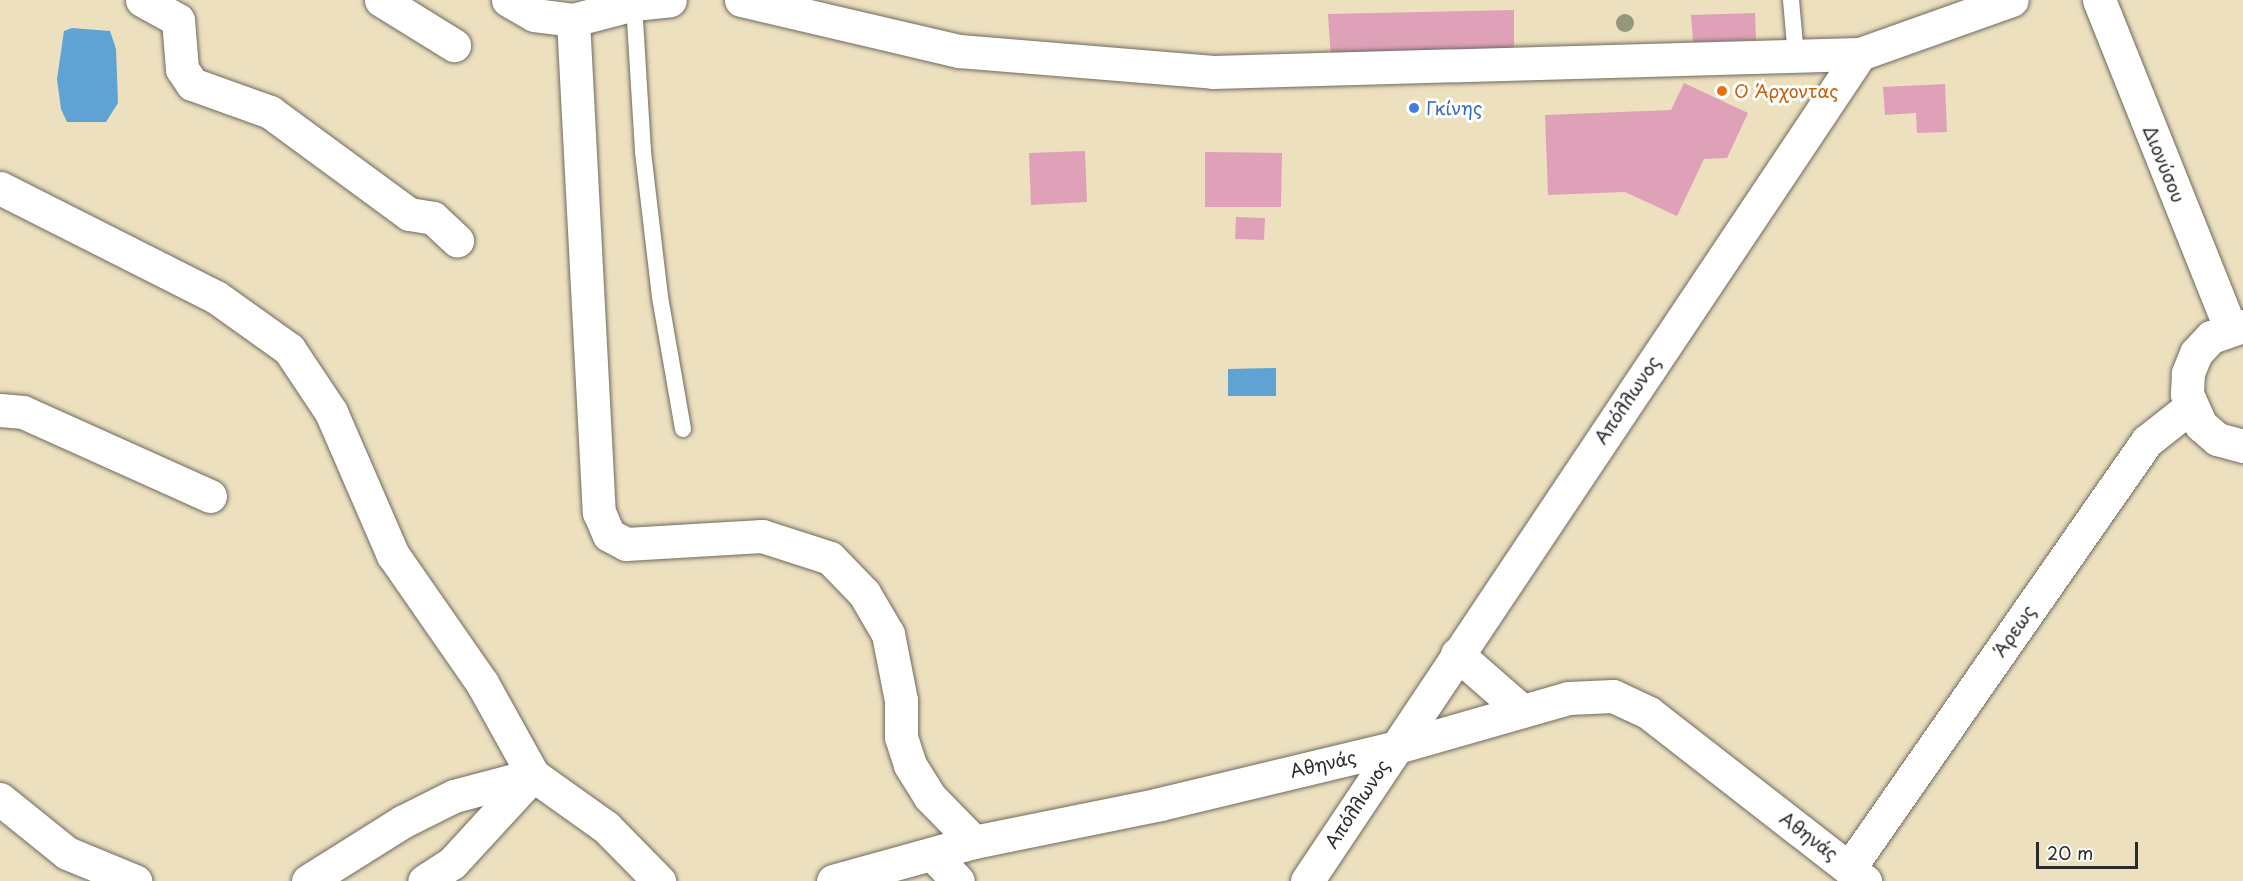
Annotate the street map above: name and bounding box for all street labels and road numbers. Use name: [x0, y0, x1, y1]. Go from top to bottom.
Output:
street label: Διονύσου: [2139, 122, 2189, 206]
street label: Απόλλωνος: [1590, 352, 1664, 448]
street label: Άρεως: [1989, 601, 2039, 661]
street label: Αθηνάς: [1288, 746, 1358, 782]
street label: Απόλλωνος: [1320, 756, 1394, 852]
street label: Αθηνάς: [1776, 807, 1842, 865]

